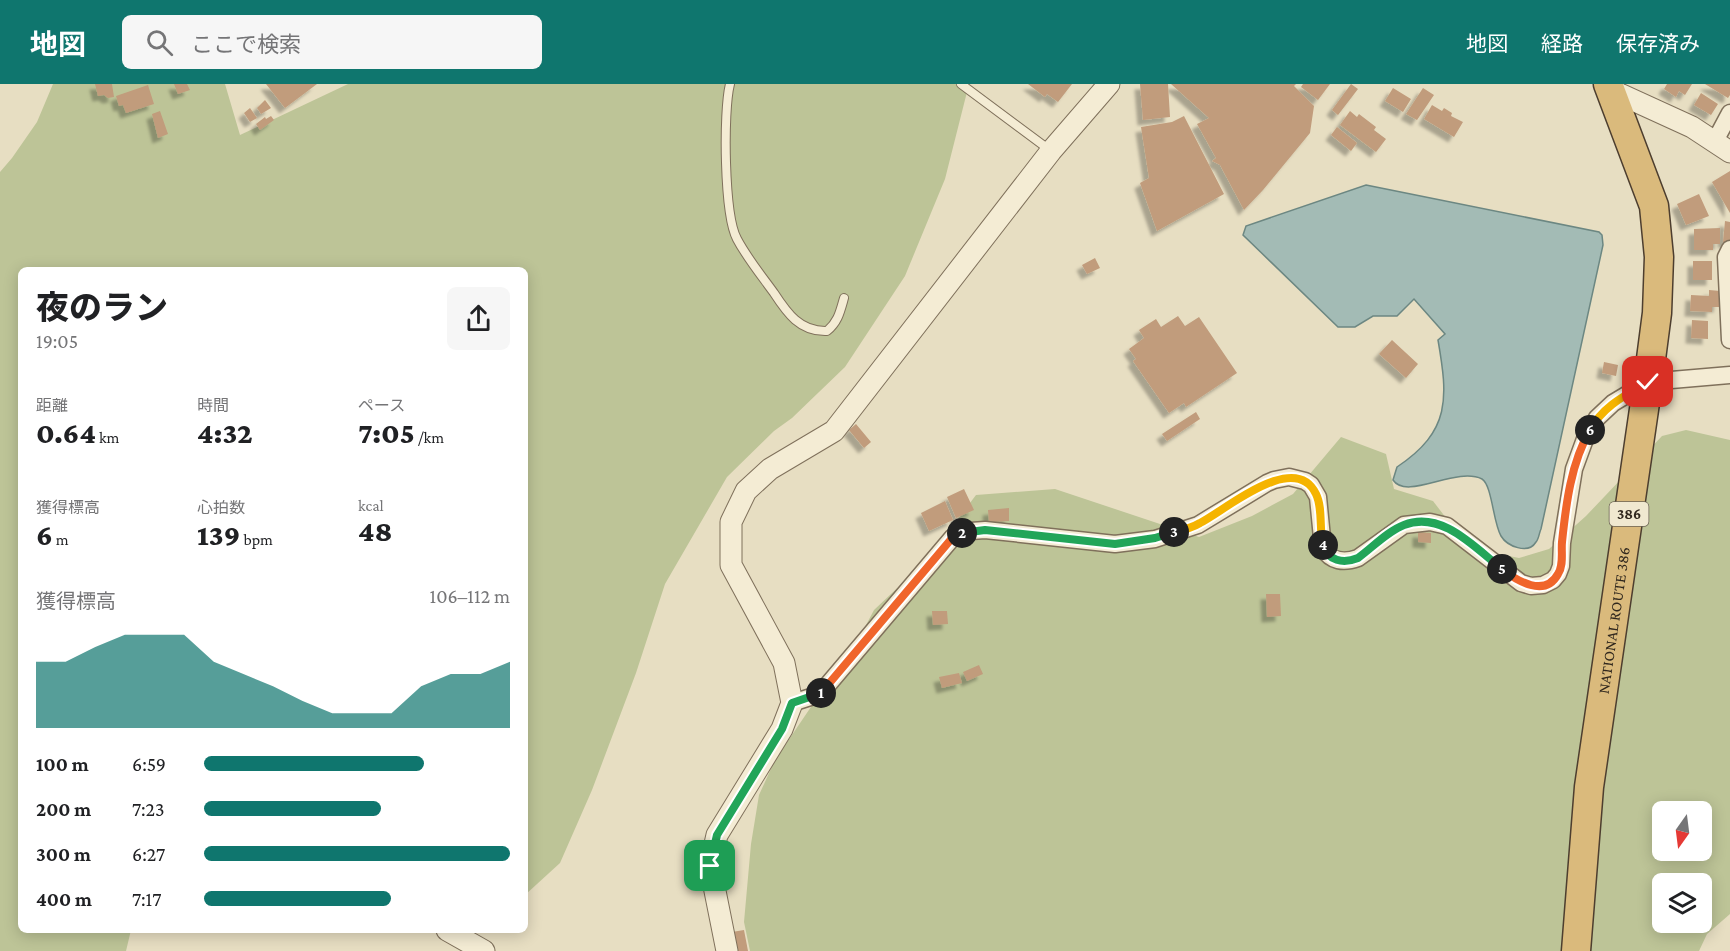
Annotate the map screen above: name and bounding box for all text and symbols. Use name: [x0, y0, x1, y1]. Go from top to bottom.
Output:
search box: [122, 15, 542, 69]
icon: search: [143, 26, 176, 59]
text: 地図: [30, 29, 86, 60]
text: ここで検索: [191, 32, 301, 57]
text: 地図: [1466, 32, 1508, 56]
text: 経路: [1541, 32, 1583, 56]
text: 保存済み: [1616, 32, 1700, 56]
button: share: [447, 287, 510, 350]
text: 夜のラン: [36, 289, 168, 326]
text: 19:05: [36, 330, 78, 352]
pin: [1622, 356, 1673, 407]
icon: check: [1631, 365, 1664, 398]
text: 距離: [36, 397, 68, 414]
text: 時間: [197, 397, 229, 414]
text: ペース: [358, 397, 405, 414]
pin: 6: [1575, 415, 1605, 445]
text: 0.64: [36, 416, 96, 449]
text: 4:32: [197, 416, 253, 449]
text: 7:05: [358, 416, 415, 449]
text: 6: [1586, 421, 1594, 438]
text: km: [96, 429, 119, 446]
text: /km: [415, 429, 444, 446]
text: kcal: [358, 497, 384, 514]
text: 獲得標高: [36, 499, 100, 516]
text: 心拍数: [197, 499, 245, 516]
road number: 386: [1610, 502, 1648, 526]
text: 48: [358, 514, 393, 547]
pin: 3: [1159, 517, 1189, 547]
text: 6: [36, 518, 53, 551]
text: 139: [197, 518, 240, 551]
pin: 2: [947, 518, 977, 548]
text: 3: [1170, 523, 1178, 540]
text: 2: [958, 524, 966, 541]
pin: 4: [1308, 530, 1338, 560]
text: m: [53, 531, 69, 548]
text: bpm: [240, 531, 273, 548]
text: 4: [1319, 536, 1327, 553]
street label: NATIONAL ROUTE 386: [1594, 546, 1632, 695]
pin: 5: [1487, 554, 1517, 584]
text: 5: [1498, 560, 1506, 577]
text: 106–112 m: [429, 585, 510, 607]
text: 獲得標高: [36, 590, 116, 612]
pin: 1: [806, 678, 836, 708]
text: 1: [818, 684, 824, 701]
text: 100 m: [36, 753, 89, 775]
text: 6:59: [132, 753, 166, 775]
text: 200 m: [36, 798, 91, 820]
text: 7:23: [132, 798, 165, 820]
north arrow: [1652, 801, 1712, 861]
map controls: [1652, 801, 1712, 933]
pin: [684, 840, 735, 891]
text: 300 m: [36, 843, 91, 865]
text: 6:27: [132, 843, 165, 865]
icon: arrive: [693, 849, 726, 882]
button: layers: [1652, 873, 1712, 933]
text: 400 m: [36, 888, 92, 910]
text: 7:17: [132, 888, 161, 910]

